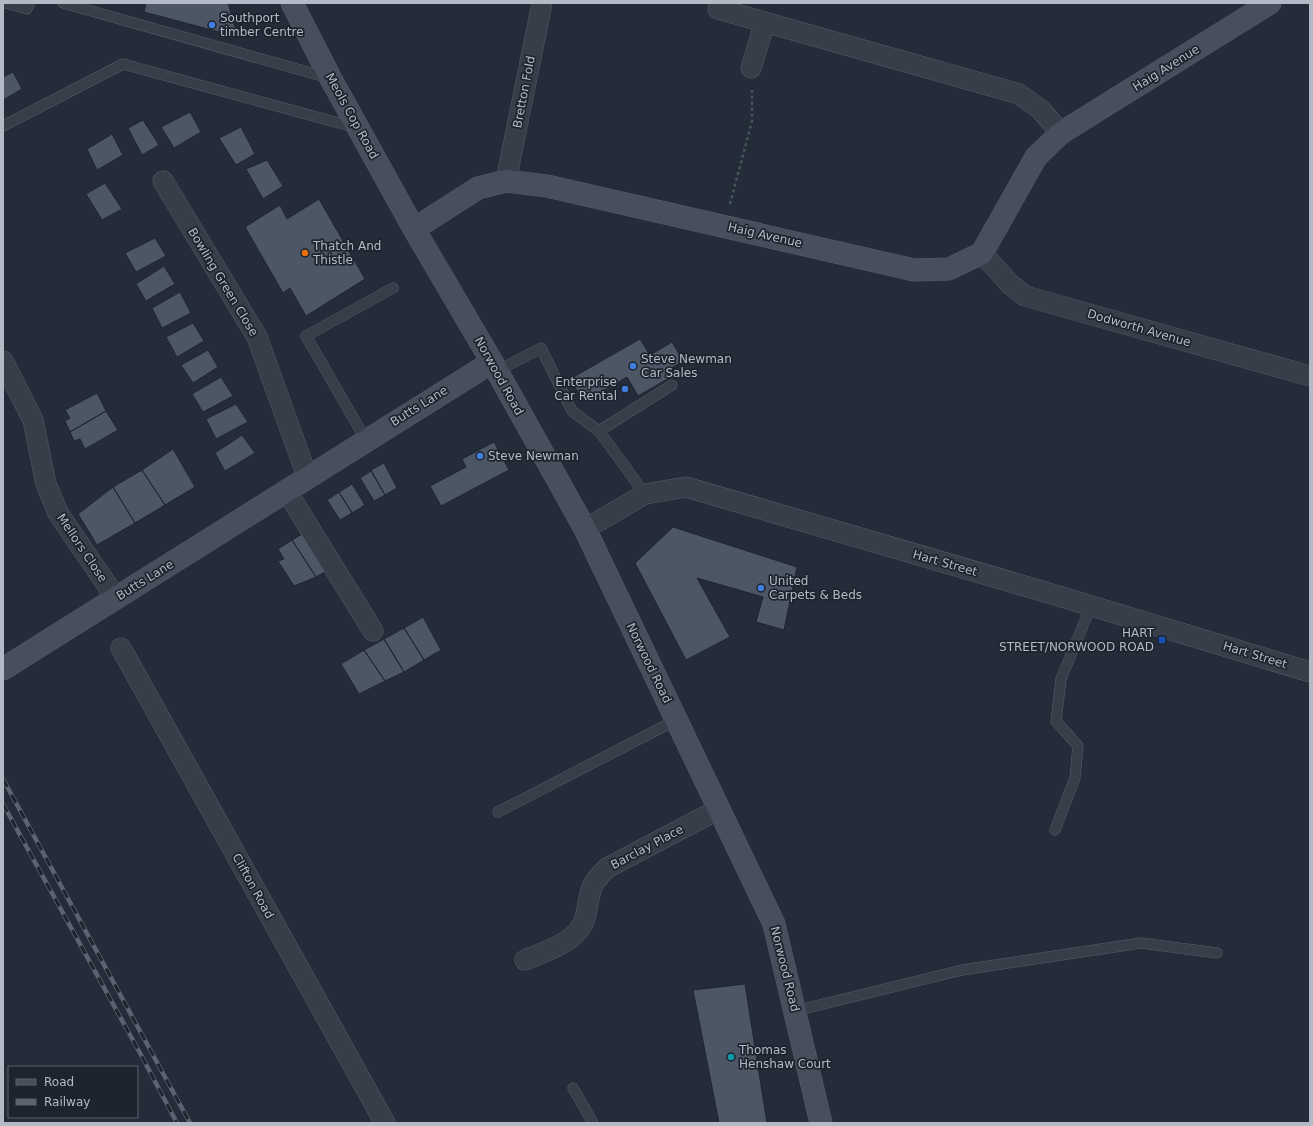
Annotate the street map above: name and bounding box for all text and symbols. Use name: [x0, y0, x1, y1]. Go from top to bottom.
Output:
place label: Southport timber Centre: [220, 11, 304, 39]
marker: Southport timber Centre: [207, 20, 217, 30]
street label: Haig Avenue: [1130, 42, 1202, 94]
street label: Bretton Fold: [510, 55, 538, 129]
street label: Meols Cop Road: [323, 71, 381, 161]
street label: Haig Avenue: [727, 220, 803, 250]
street label: Bowling Green Close: [185, 225, 261, 339]
place label: Thatch And Thistle: [312, 239, 381, 267]
marker: Thatch And Thistle: [300, 248, 310, 258]
street label: Dodworth Avenue: [1086, 307, 1192, 349]
street label: Norwood Road: [472, 334, 526, 418]
place label: Steve Newman Car Sales: [641, 352, 732, 380]
marker: Steve Newman Car Sales: [628, 361, 638, 371]
place label: Enterprise Car Rental: [554, 375, 617, 403]
street label: Butts Lane: [388, 383, 450, 429]
marker: Enterprise Car Rental: [620, 384, 630, 394]
place label: Steve Newman: [488, 449, 579, 463]
marker: Steve Newman: [475, 451, 485, 461]
street label: Mellors Close: [54, 511, 110, 585]
street label: Hart Street: [911, 547, 979, 579]
street label: Butts Lane: [114, 557, 176, 603]
place label: United Carpets & Beds: [769, 574, 862, 602]
marker: United Carpets & Beds: [756, 583, 766, 593]
street label: Norwood Road: [624, 621, 674, 705]
place label: HART STREET/NORWOOD ROAD: [999, 626, 1155, 654]
marker: HART STREET/NORWOOD ROAD: [1157, 635, 1167, 645]
street label: Hart Street: [1221, 639, 1289, 671]
street label: Barclay Place: [608, 822, 686, 872]
street label: Clifton Road: [229, 851, 277, 921]
street label: Norwood Road: [768, 925, 802, 1013]
place label: Thomas Henshaw Court: [738, 1043, 831, 1071]
marker: Thomas Henshaw Court: [726, 1052, 736, 1062]
legend: [8, 1066, 138, 1118]
text: Road: [44, 1075, 74, 1089]
text: Railway: [44, 1095, 90, 1109]

